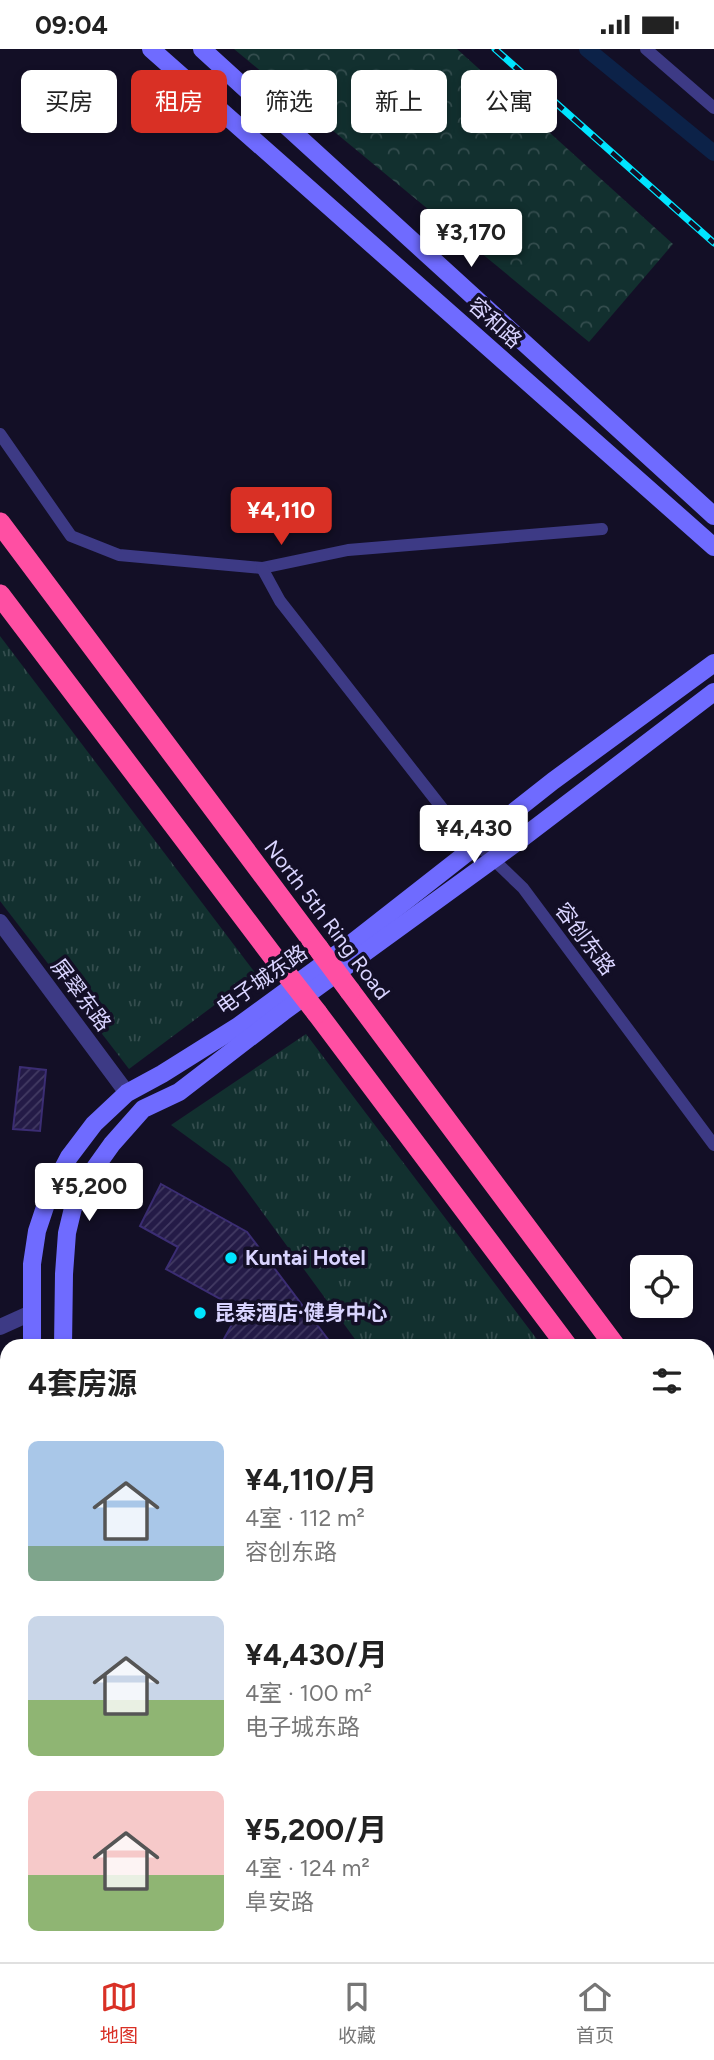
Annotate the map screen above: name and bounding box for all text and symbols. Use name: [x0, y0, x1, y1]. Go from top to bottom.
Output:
text: 09:04: [35, 9, 108, 41]
chip: 买房: [21, 70, 117, 133]
chip: 租房: [131, 70, 227, 133]
chip: 筛选: [241, 70, 337, 133]
chip: 新上: [351, 70, 447, 133]
chip: 公寓: [461, 70, 557, 133]
pin: ¥3,170: [414, 209, 528, 269]
text: ¥3,170: [436, 218, 506, 246]
street label: 容和路: [464, 292, 527, 353]
pin: ¥4,110: [224, 487, 338, 547]
text: ¥4,110: [247, 496, 315, 524]
pin: ¥4,430: [417, 805, 531, 865]
text: ¥4,430: [436, 814, 512, 842]
street label: North 5th Ring Road: [259, 835, 395, 1004]
street label: 容创东路: [550, 898, 621, 980]
street label: 电子城东路: [212, 939, 312, 1020]
street label: 屏翠东路: [46, 954, 117, 1036]
pin: ¥5,200: [32, 1163, 146, 1223]
text: ¥5,200: [51, 1172, 127, 1200]
place label: Kuntai Hotel: [245, 1245, 366, 1270]
marker: Kuntai Hotel: [223, 1250, 239, 1266]
map controls: [630, 1255, 693, 1318]
button: locate: [630, 1255, 693, 1318]
place label: 昆泰酒店·健身中心: [214, 1300, 387, 1325]
marker: 昆泰酒店·健身中心: [192, 1305, 208, 1321]
icon: filters: [648, 1362, 686, 1400]
text: 4套房源: [28, 1365, 137, 1402]
text: ¥4,110/月: [245, 1461, 377, 1498]
icon: home: [84, 1469, 168, 1553]
text: 4室 · 112 m²: [245, 1504, 365, 1532]
text: 容创东路: [245, 1538, 337, 1566]
text: ¥4,430/月: [245, 1636, 388, 1673]
icon: home: [84, 1644, 168, 1728]
text: 4室 · 100 m²: [245, 1679, 372, 1707]
text: 电子城东路: [245, 1713, 360, 1741]
text: ¥5,200/月: [245, 1811, 387, 1848]
icon: home: [84, 1819, 168, 1903]
text: 4室 · 124 m²: [245, 1854, 370, 1882]
text: 阜安路: [245, 1888, 314, 1916]
tab: 地图: [100, 1978, 138, 2047]
tab: 收藏: [338, 1978, 376, 2047]
tab: 首页: [576, 1978, 614, 2047]

